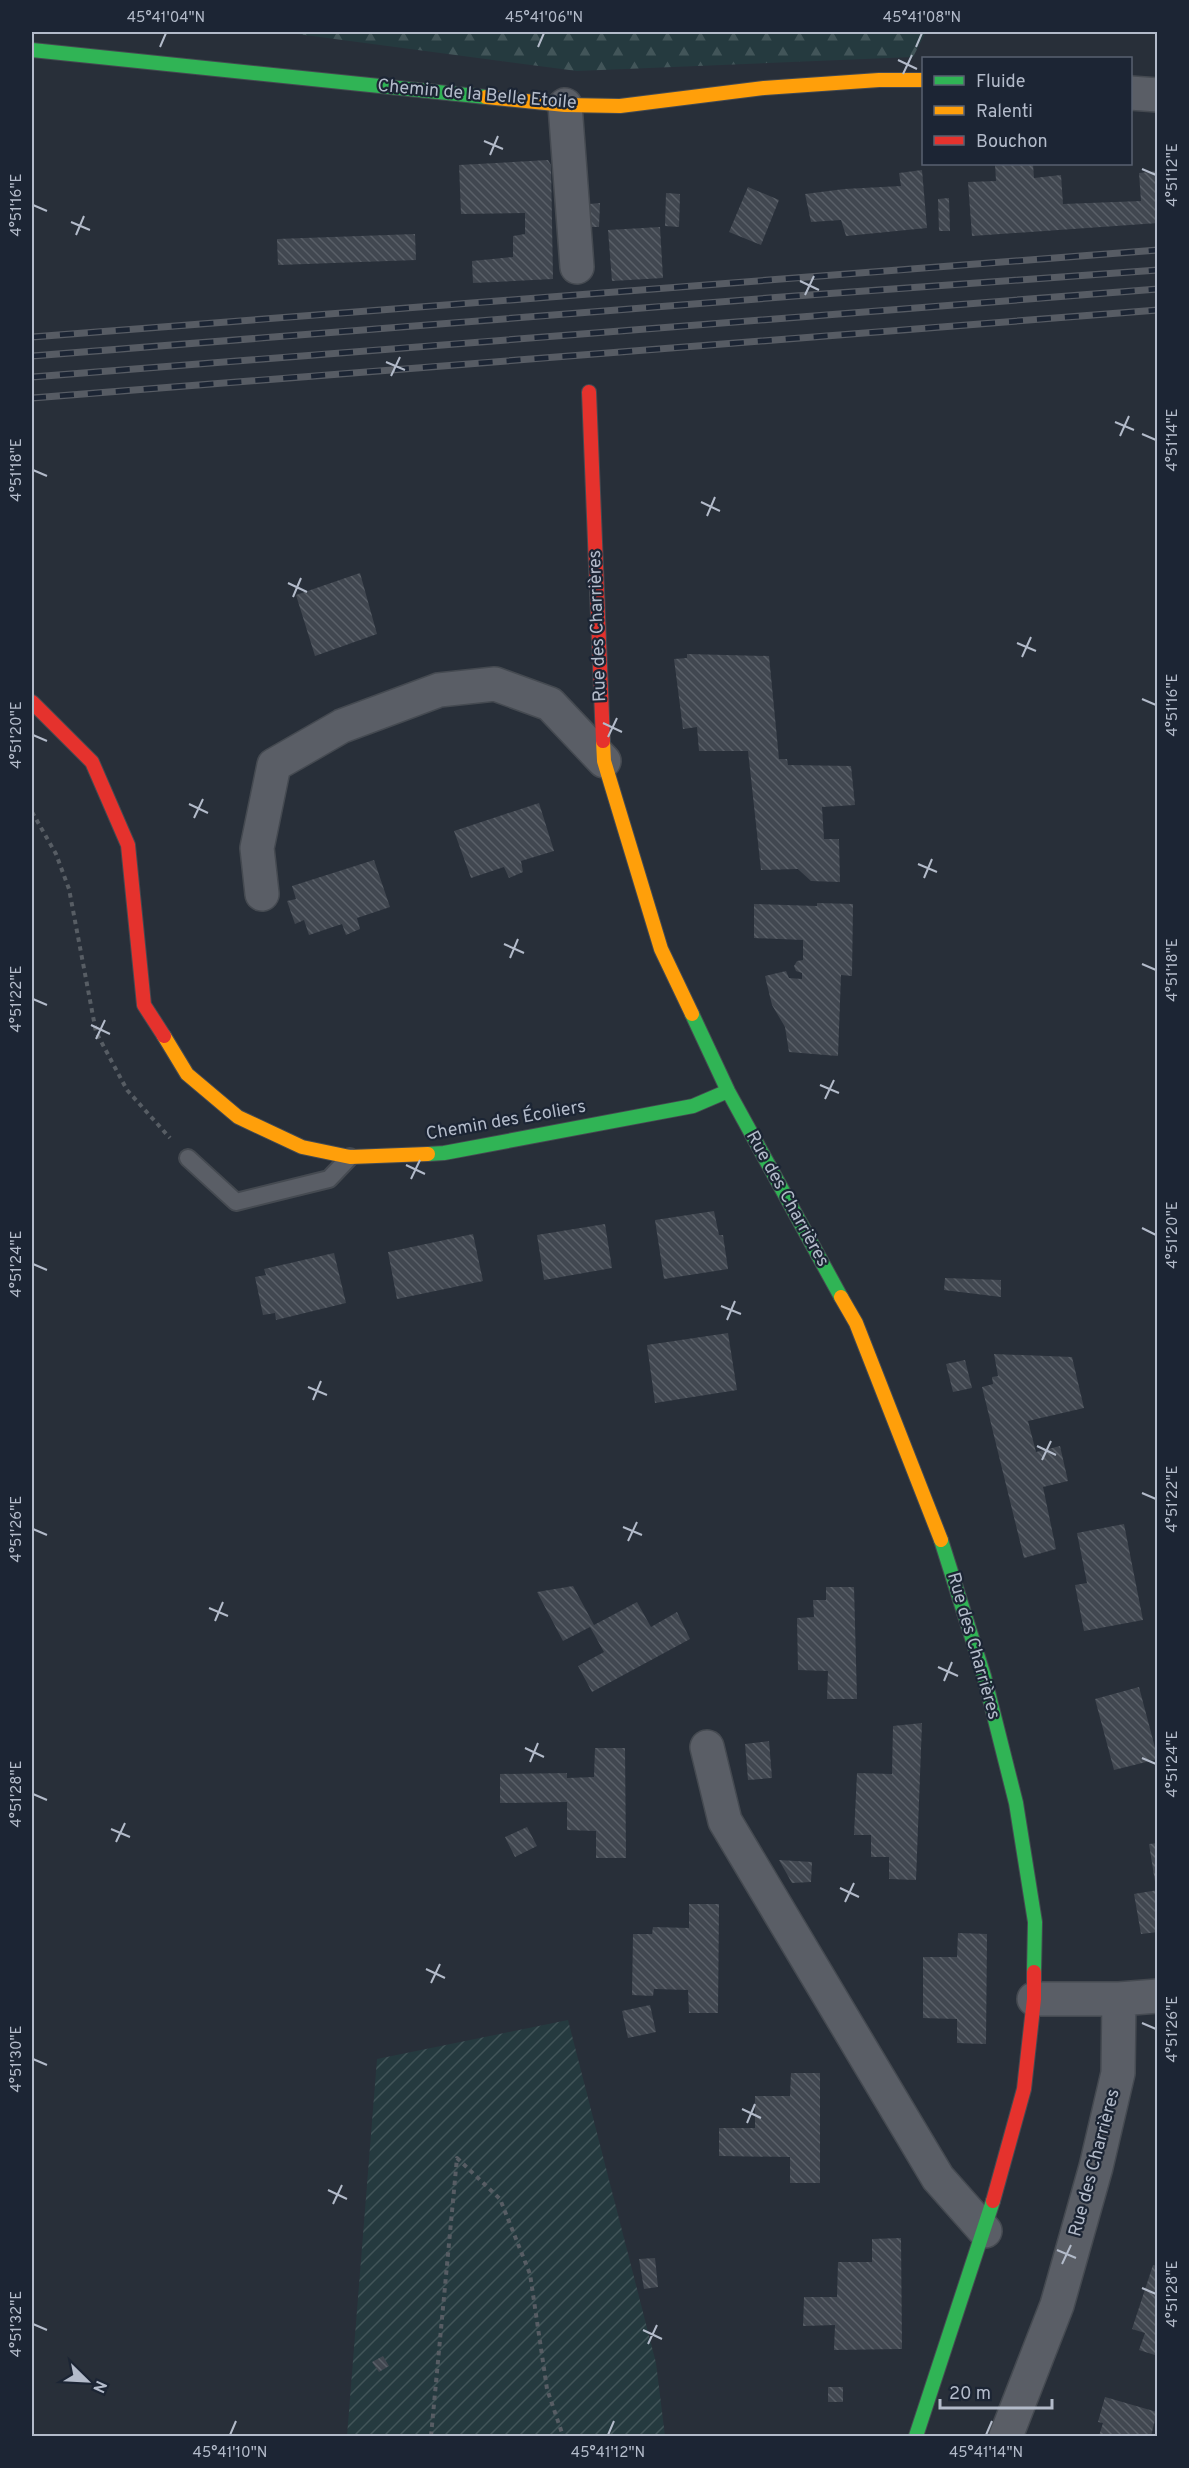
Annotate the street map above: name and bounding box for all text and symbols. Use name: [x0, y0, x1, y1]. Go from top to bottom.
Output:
text: 45°41'04"N: [127, 9, 205, 28]
text: 45°41'06"N: [505, 9, 583, 28]
text: 45°41'08"N: [883, 9, 961, 28]
legend: [922, 57, 1132, 165]
text: Fluide: [976, 71, 1025, 94]
street label: Chemin de la Belle Etoile: [376, 75, 578, 115]
text: Ralenti: [976, 101, 1033, 124]
text: Bouchon: [976, 131, 1048, 154]
text: 4°51'12"E: [1164, 143, 1183, 207]
text: 4°51'16"E: [8, 173, 27, 237]
text: 4°51'14"E: [1164, 408, 1183, 472]
text: 4°51'18"E: [8, 438, 27, 502]
street label: Rue des Charrières: [584, 550, 612, 702]
text: 4°51'16"E: [1164, 673, 1183, 737]
text: 4°51'20"E: [8, 701, 27, 769]
text: 4°51'18"E: [1164, 938, 1183, 1002]
text: 4°51'22"E: [8, 966, 27, 1032]
street label: Chemin des Écoliers: [424, 1094, 588, 1146]
street label: Rue des Charrières: [740, 1127, 834, 1271]
text: 4°51'20"E: [1164, 1201, 1183, 1269]
text: 4°51'24"E: [8, 1231, 27, 1297]
text: 4°51'22"E: [1164, 1466, 1183, 1532]
text: 4°51'26"E: [8, 1496, 27, 1562]
street label: Rue des Charrières: [941, 1570, 1005, 1722]
text: 4°51'24"E: [1164, 1731, 1183, 1797]
text: 4°51'28"E: [8, 1761, 27, 1827]
text: 4°51'26"E: [1164, 1996, 1183, 2062]
text: 4°51'30"E: [8, 2025, 27, 2093]
street label: Rue des Charrières: [1064, 2087, 1126, 2239]
text: 4°51'28"E: [1164, 2261, 1183, 2327]
text: 4°51'32"E: [8, 2291, 27, 2357]
north arrow: [57, 2351, 117, 2411]
scale bar: [940, 2372, 1052, 2410]
text: N: [87, 2377, 110, 2396]
text: 20 m: [949, 2383, 991, 2406]
text: 45°41'10"N: [193, 2444, 267, 2463]
text: 45°41'12"N: [571, 2444, 645, 2463]
text: 45°41'14"N: [949, 2444, 1023, 2463]

